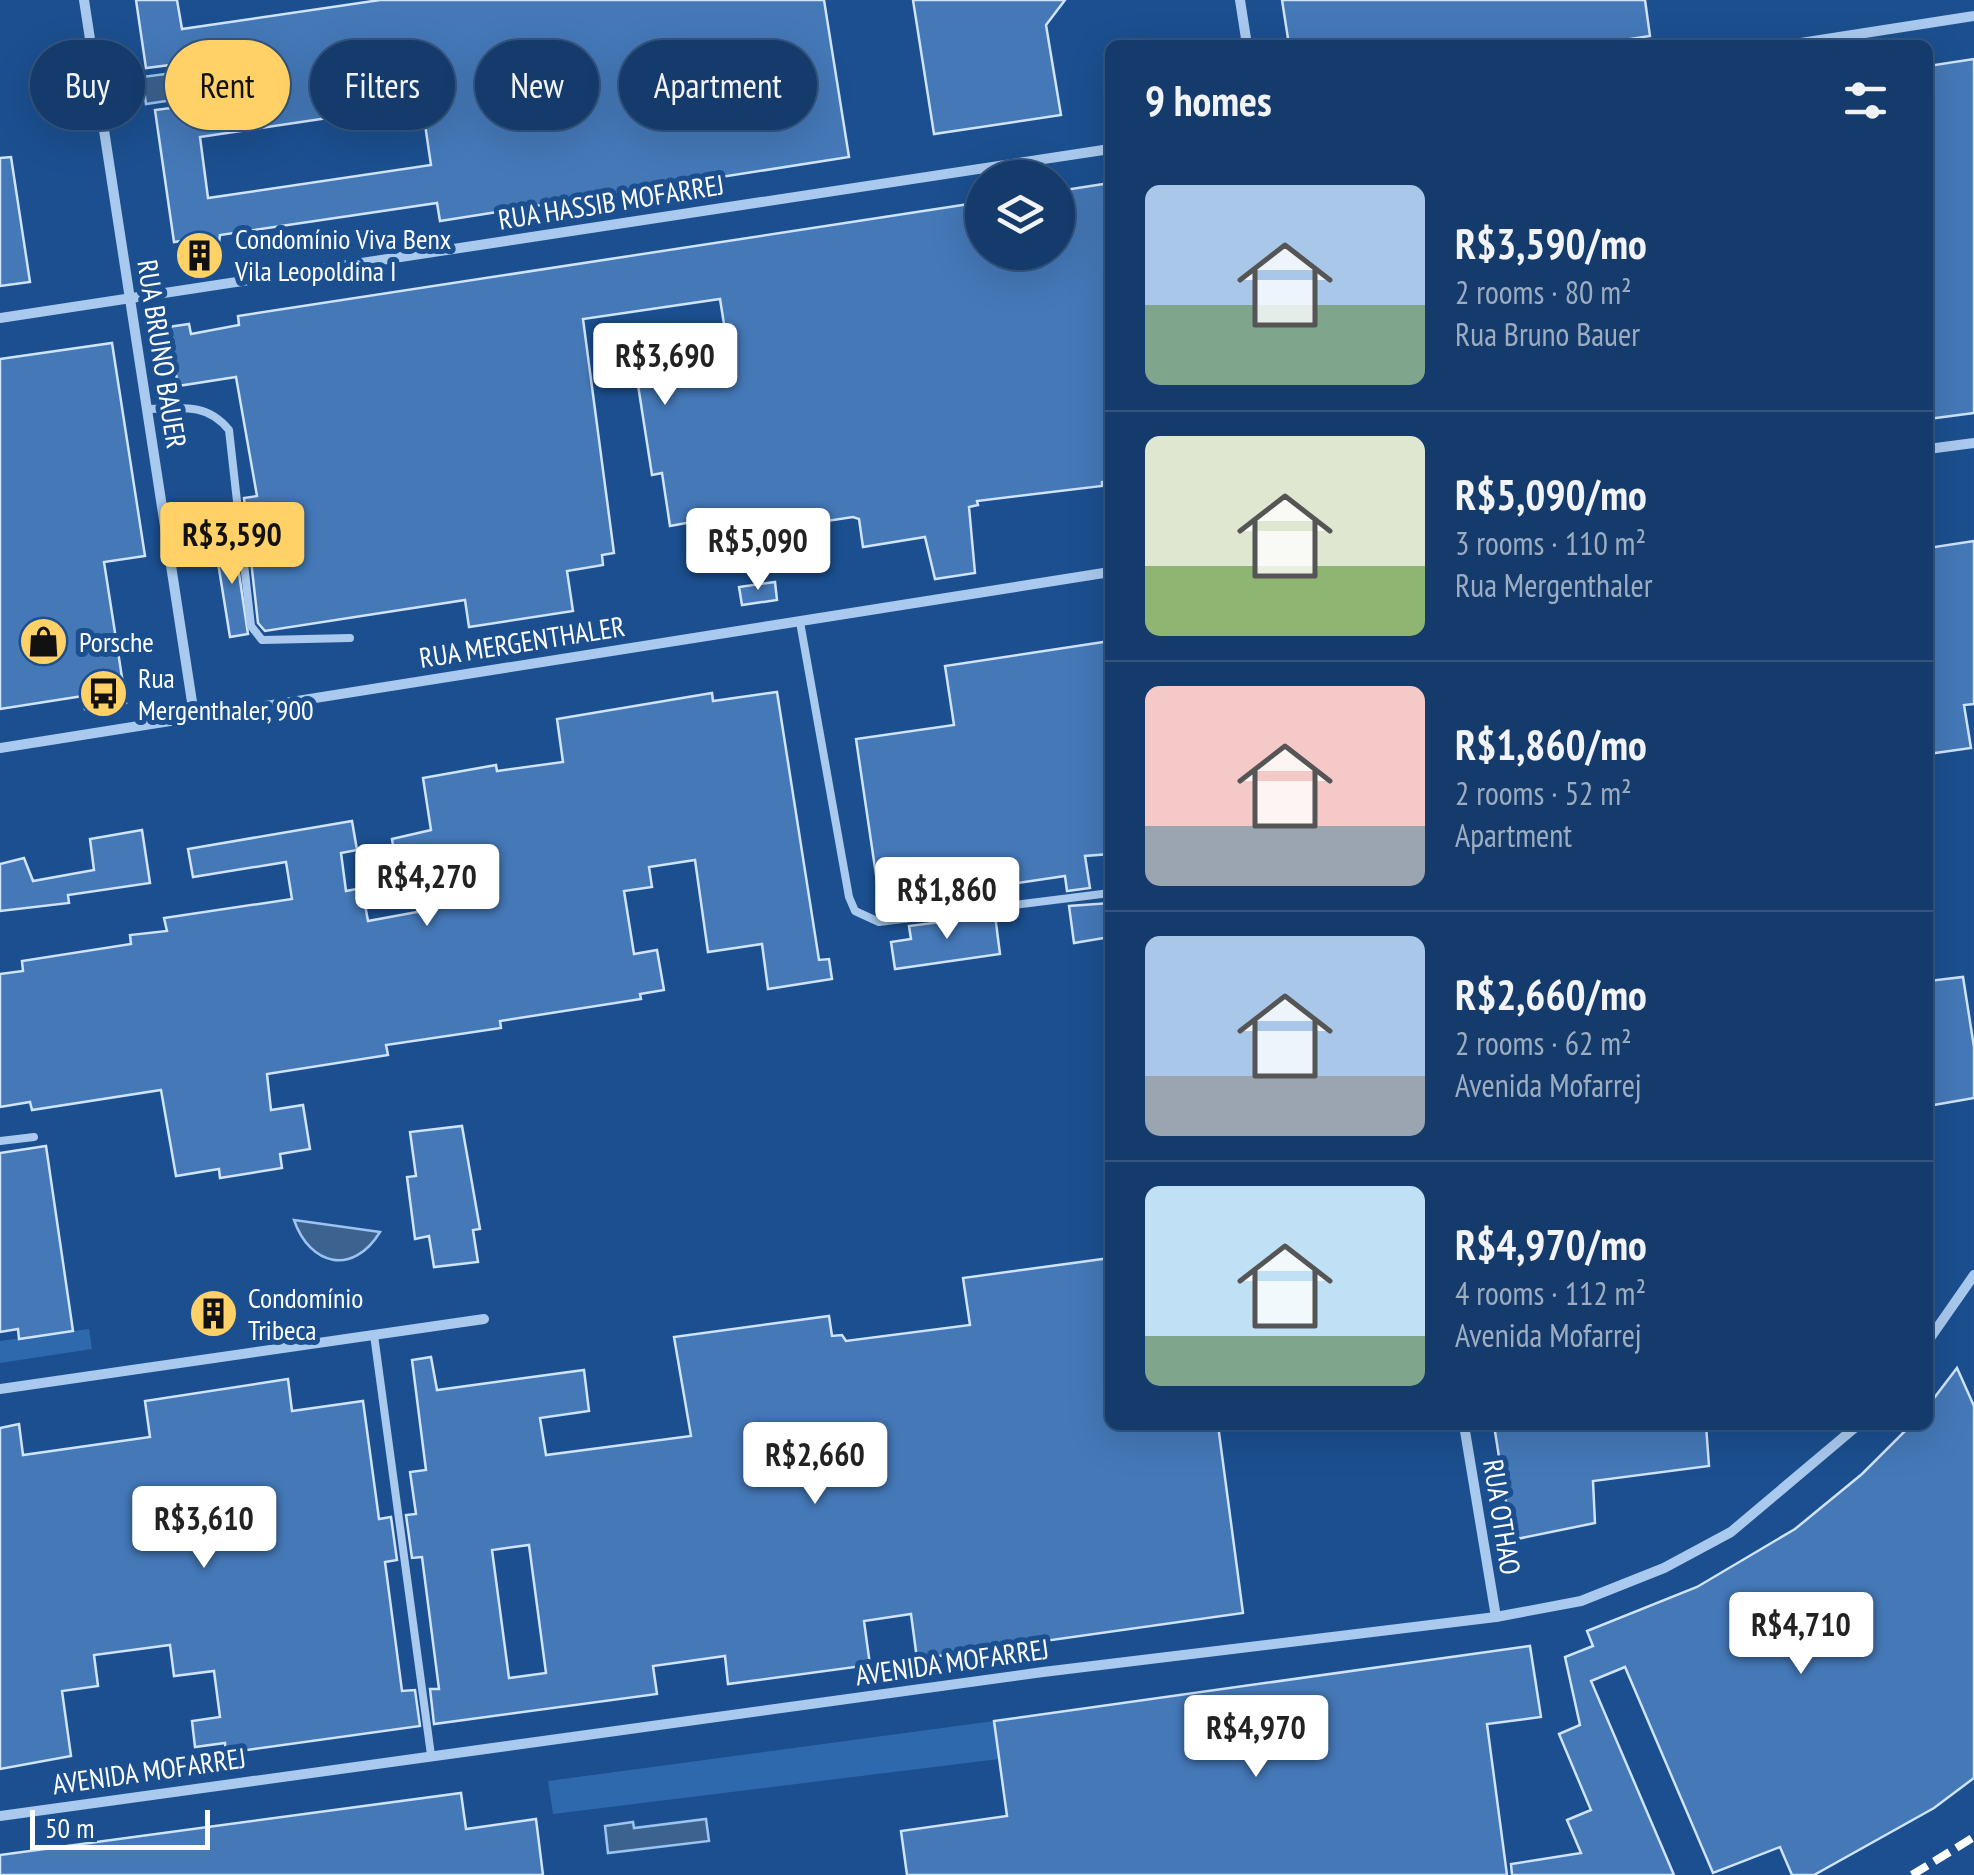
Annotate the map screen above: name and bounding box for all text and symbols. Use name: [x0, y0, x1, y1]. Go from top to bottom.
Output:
chip: Buy: [30, 40, 145, 130]
chip: Rent: [165, 40, 290, 130]
chip: Filters: [310, 40, 455, 130]
chip: New: [475, 40, 599, 130]
chip: Apartment: [619, 40, 817, 130]
text: 9 homes: [1145, 73, 1272, 128]
icon: filters: [1838, 73, 1893, 128]
map controls: [965, 160, 1075, 270]
button: layers: [965, 160, 1075, 270]
street label: RUA HASSIB MOFARREJ: [496, 165, 726, 238]
text: R$3,590/mo: [1455, 216, 1647, 271]
place label: Condomínio Viva Benx Vila Leopoldina I: [234, 220, 451, 289]
icon: home: [1225, 225, 1345, 345]
building icon: Condomínio Viva Benx Vila Leopoldina I: [174, 229, 226, 281]
street label: RUA BRUNO BAUER: [129, 257, 196, 451]
text: 2 rooms · 80 m²: [1455, 271, 1632, 313]
text: Rua Bruno Bauer: [1455, 313, 1640, 355]
pin: R$3,690: [573, 323, 757, 408]
text: R$3,690: [615, 334, 715, 376]
text: R$5,090/mo: [1455, 467, 1647, 522]
icon: home: [1225, 476, 1345, 596]
pin: R$3,590: [140, 502, 324, 587]
pin: R$5,090: [666, 508, 850, 593]
text: R$3,590: [182, 513, 282, 555]
text: R$5,090: [708, 519, 808, 561]
text: 3 rooms · 110 m²: [1455, 522, 1646, 564]
text: Rua Mergenthaler: [1455, 564, 1652, 606]
street label: RUA MERGENTHALER: [417, 607, 627, 676]
shop icon: Porsche: [18, 616, 70, 668]
place label: Porsche: [79, 623, 154, 660]
place label: Rua Mergenthaler, 900: [138, 659, 314, 728]
bus stop icon: Rua Mergenthaler, 900: [77, 668, 129, 720]
text: R$1,860/mo: [1455, 717, 1647, 772]
icon: home: [1225, 726, 1345, 846]
text: 2 rooms · 52 m²: [1455, 772, 1632, 814]
text: Apartment: [1455, 814, 1572, 856]
pin: R$4,270: [335, 844, 519, 929]
text: R$4,270: [377, 855, 477, 897]
pin: R$1,860: [855, 857, 1039, 942]
text: R$1,860: [897, 868, 997, 910]
text: R$2,660/mo: [1455, 967, 1647, 1022]
icon: home: [1225, 976, 1345, 1096]
text: 2 rooms · 62 m²: [1455, 1022, 1632, 1064]
text: Avenida Mofarrej: [1455, 1064, 1642, 1106]
text: R$4,970/mo: [1455, 1217, 1647, 1272]
icon: home: [1225, 1226, 1345, 1346]
text: 4 rooms · 112 m²: [1455, 1272, 1646, 1314]
place label: Condomínio Tribeca: [248, 1279, 363, 1348]
building icon: Condomínio Tribeca: [187, 1288, 239, 1340]
text: Avenida Mofarrej: [1455, 1314, 1642, 1356]
pin: R$2,660: [723, 1422, 907, 1507]
text: R$2,660: [765, 1433, 865, 1475]
street label: RUA OTHAO: [1475, 1457, 1530, 1577]
pin: R$3,610: [112, 1486, 296, 1571]
text: R$3,610: [154, 1497, 254, 1539]
pin: R$4,710: [1709, 1592, 1893, 1677]
text: R$4,710: [1751, 1603, 1851, 1645]
street label: AVENIDA MOFARREJ: [853, 1630, 1051, 1693]
pin: R$4,970: [1164, 1695, 1348, 1780]
text: R$4,970: [1206, 1706, 1306, 1748]
street label: AVENIDA MOFARREJ: [50, 1739, 248, 1802]
scale bar: [30, 1805, 210, 1850]
text: 50 m: [45, 1809, 94, 1846]

